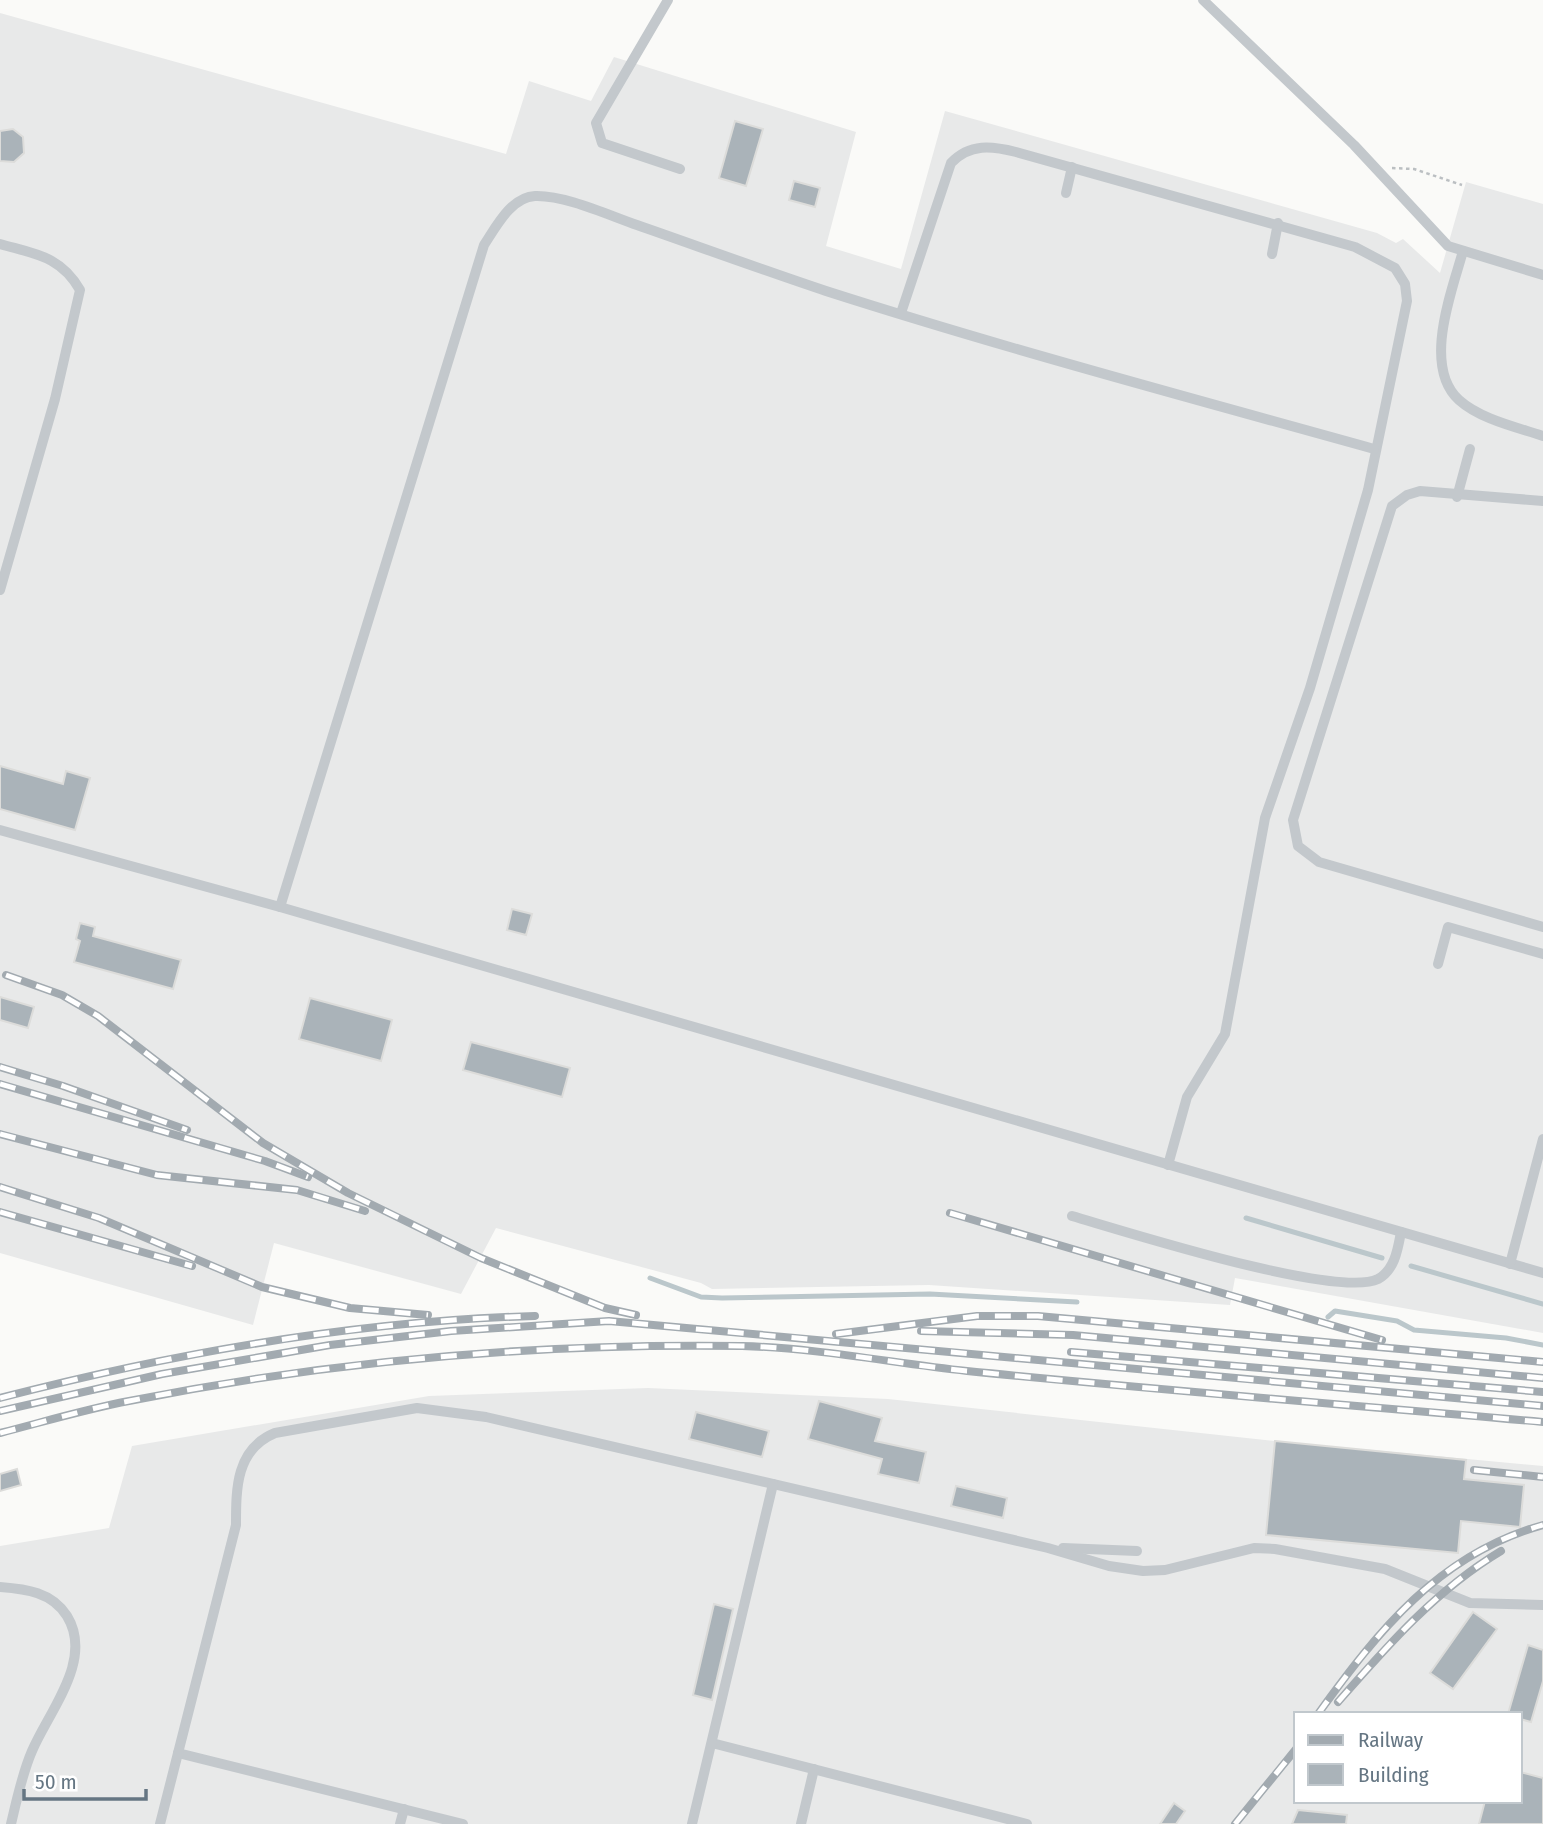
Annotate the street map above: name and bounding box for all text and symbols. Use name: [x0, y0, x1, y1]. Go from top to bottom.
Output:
legend: [1294, 1712, 1522, 1803]
text: Railway: [1358, 1727, 1424, 1753]
scale bar: [24, 1758, 147, 1802]
text: Building: [1358, 1762, 1429, 1788]
text: 50 m: [35, 1769, 77, 1795]

